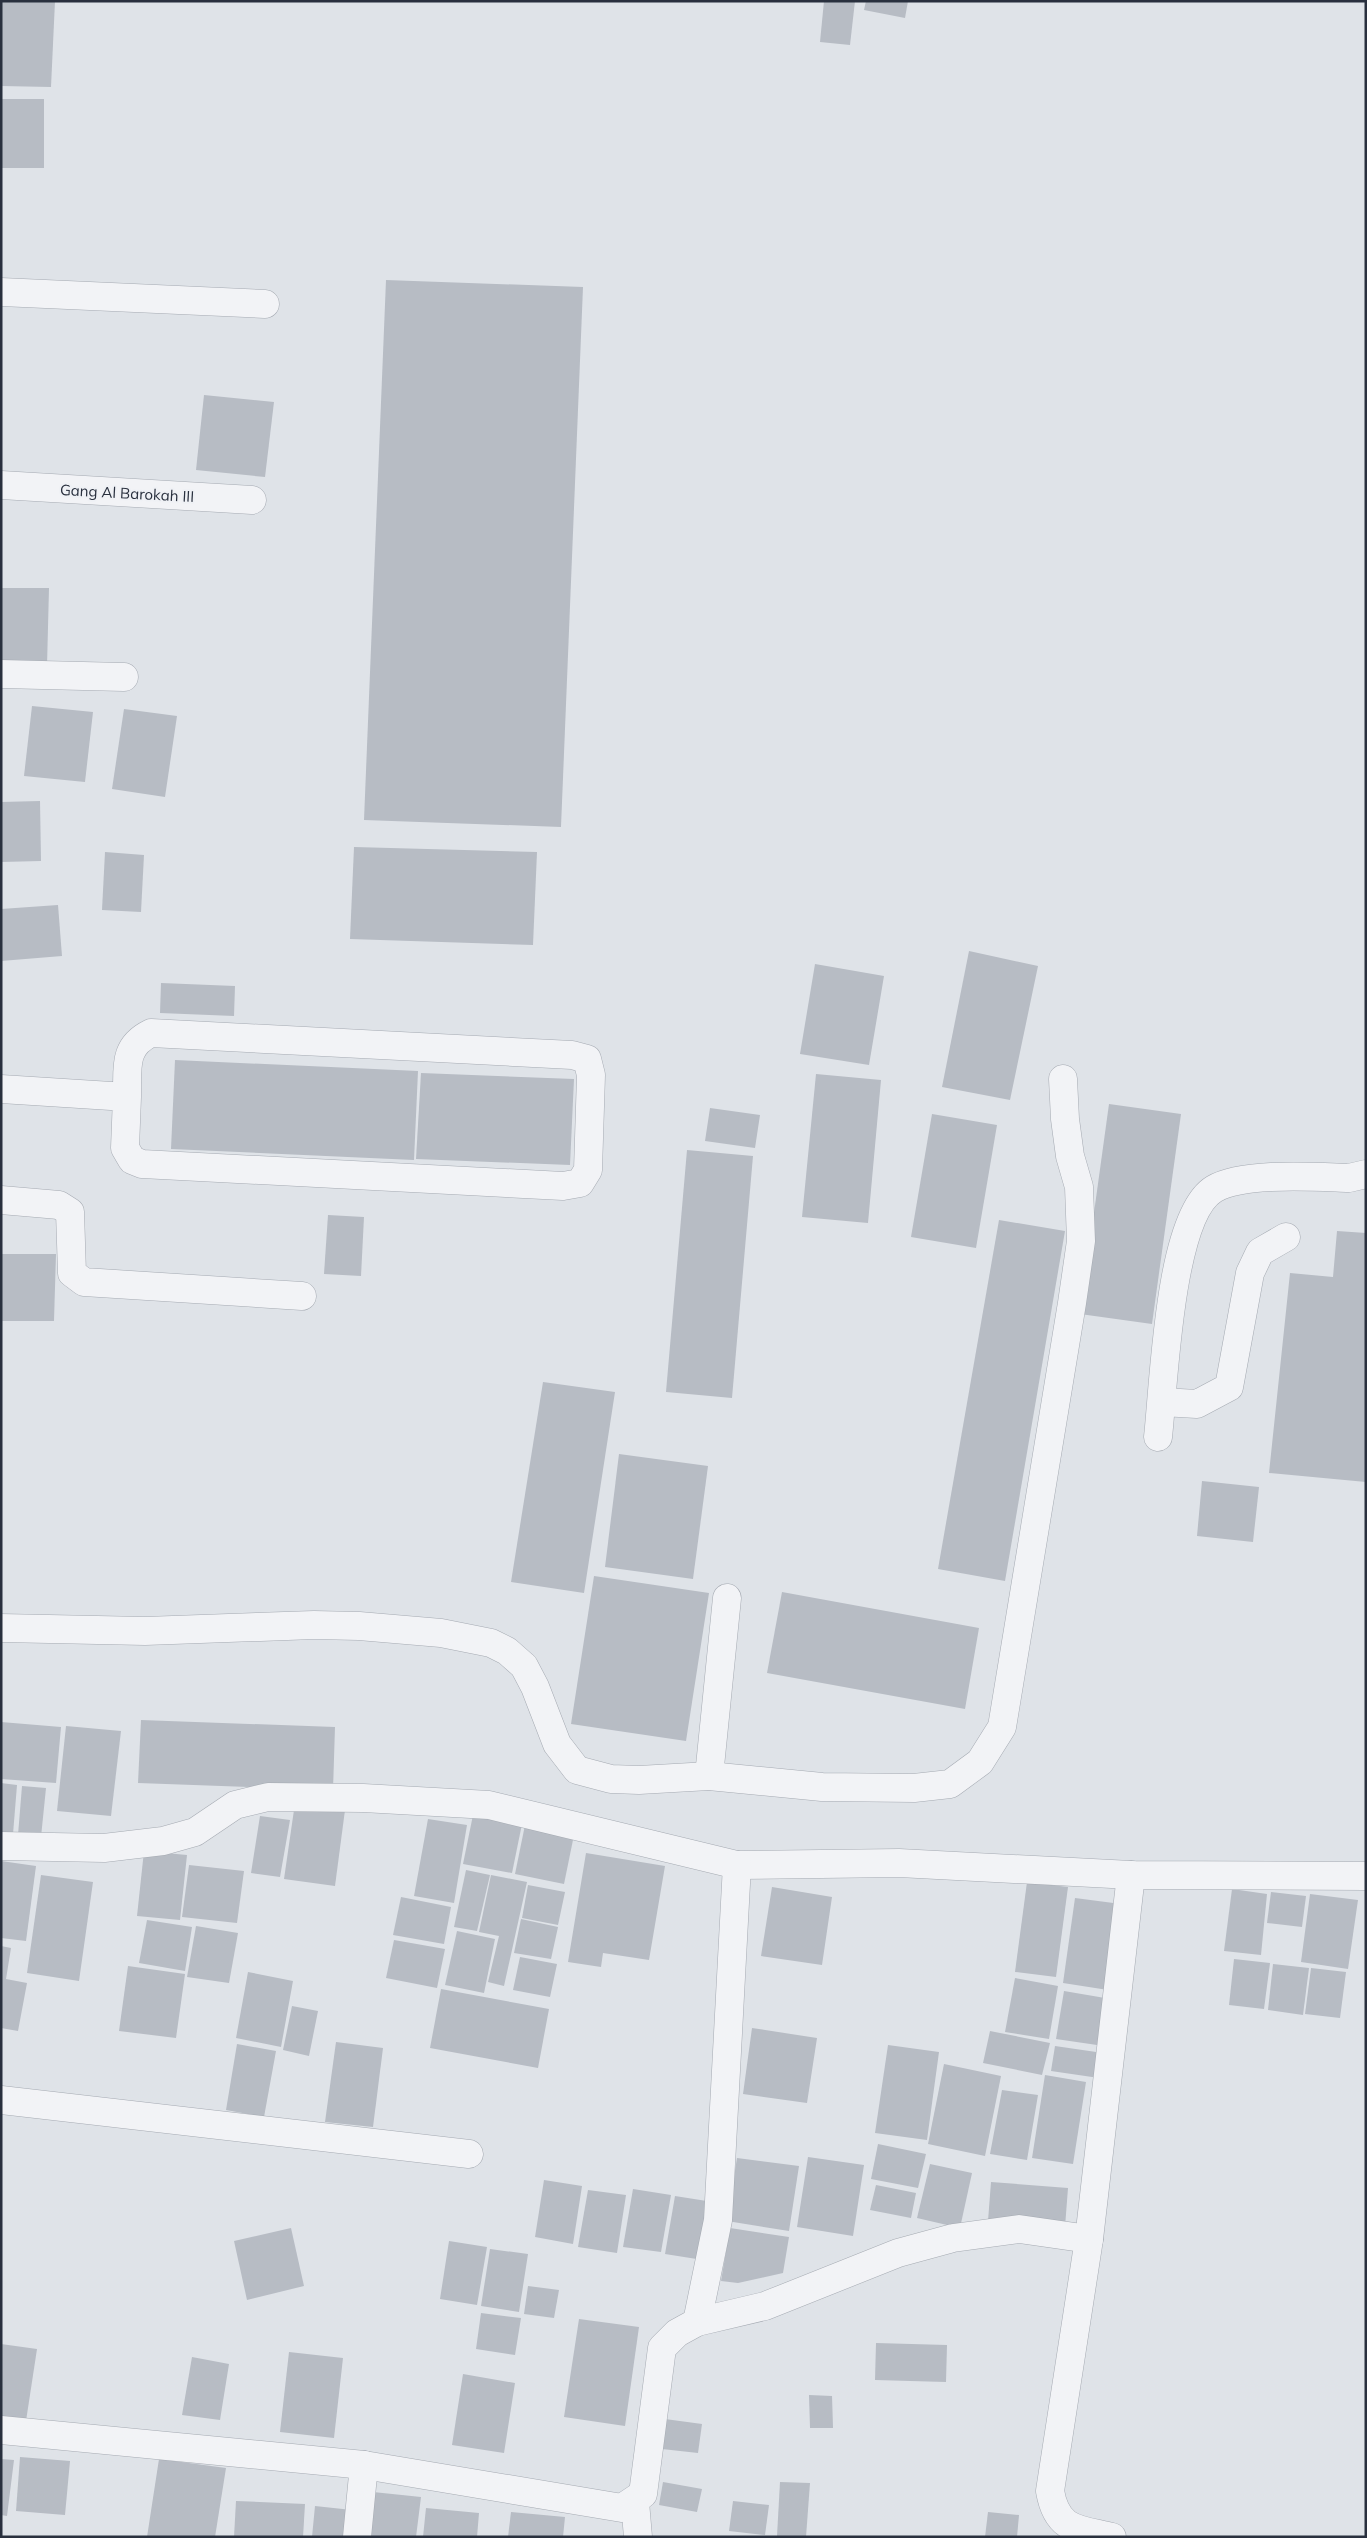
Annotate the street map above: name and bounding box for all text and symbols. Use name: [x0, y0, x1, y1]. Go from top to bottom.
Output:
street label: Gang Al Barokah III: [59, 480, 195, 506]

